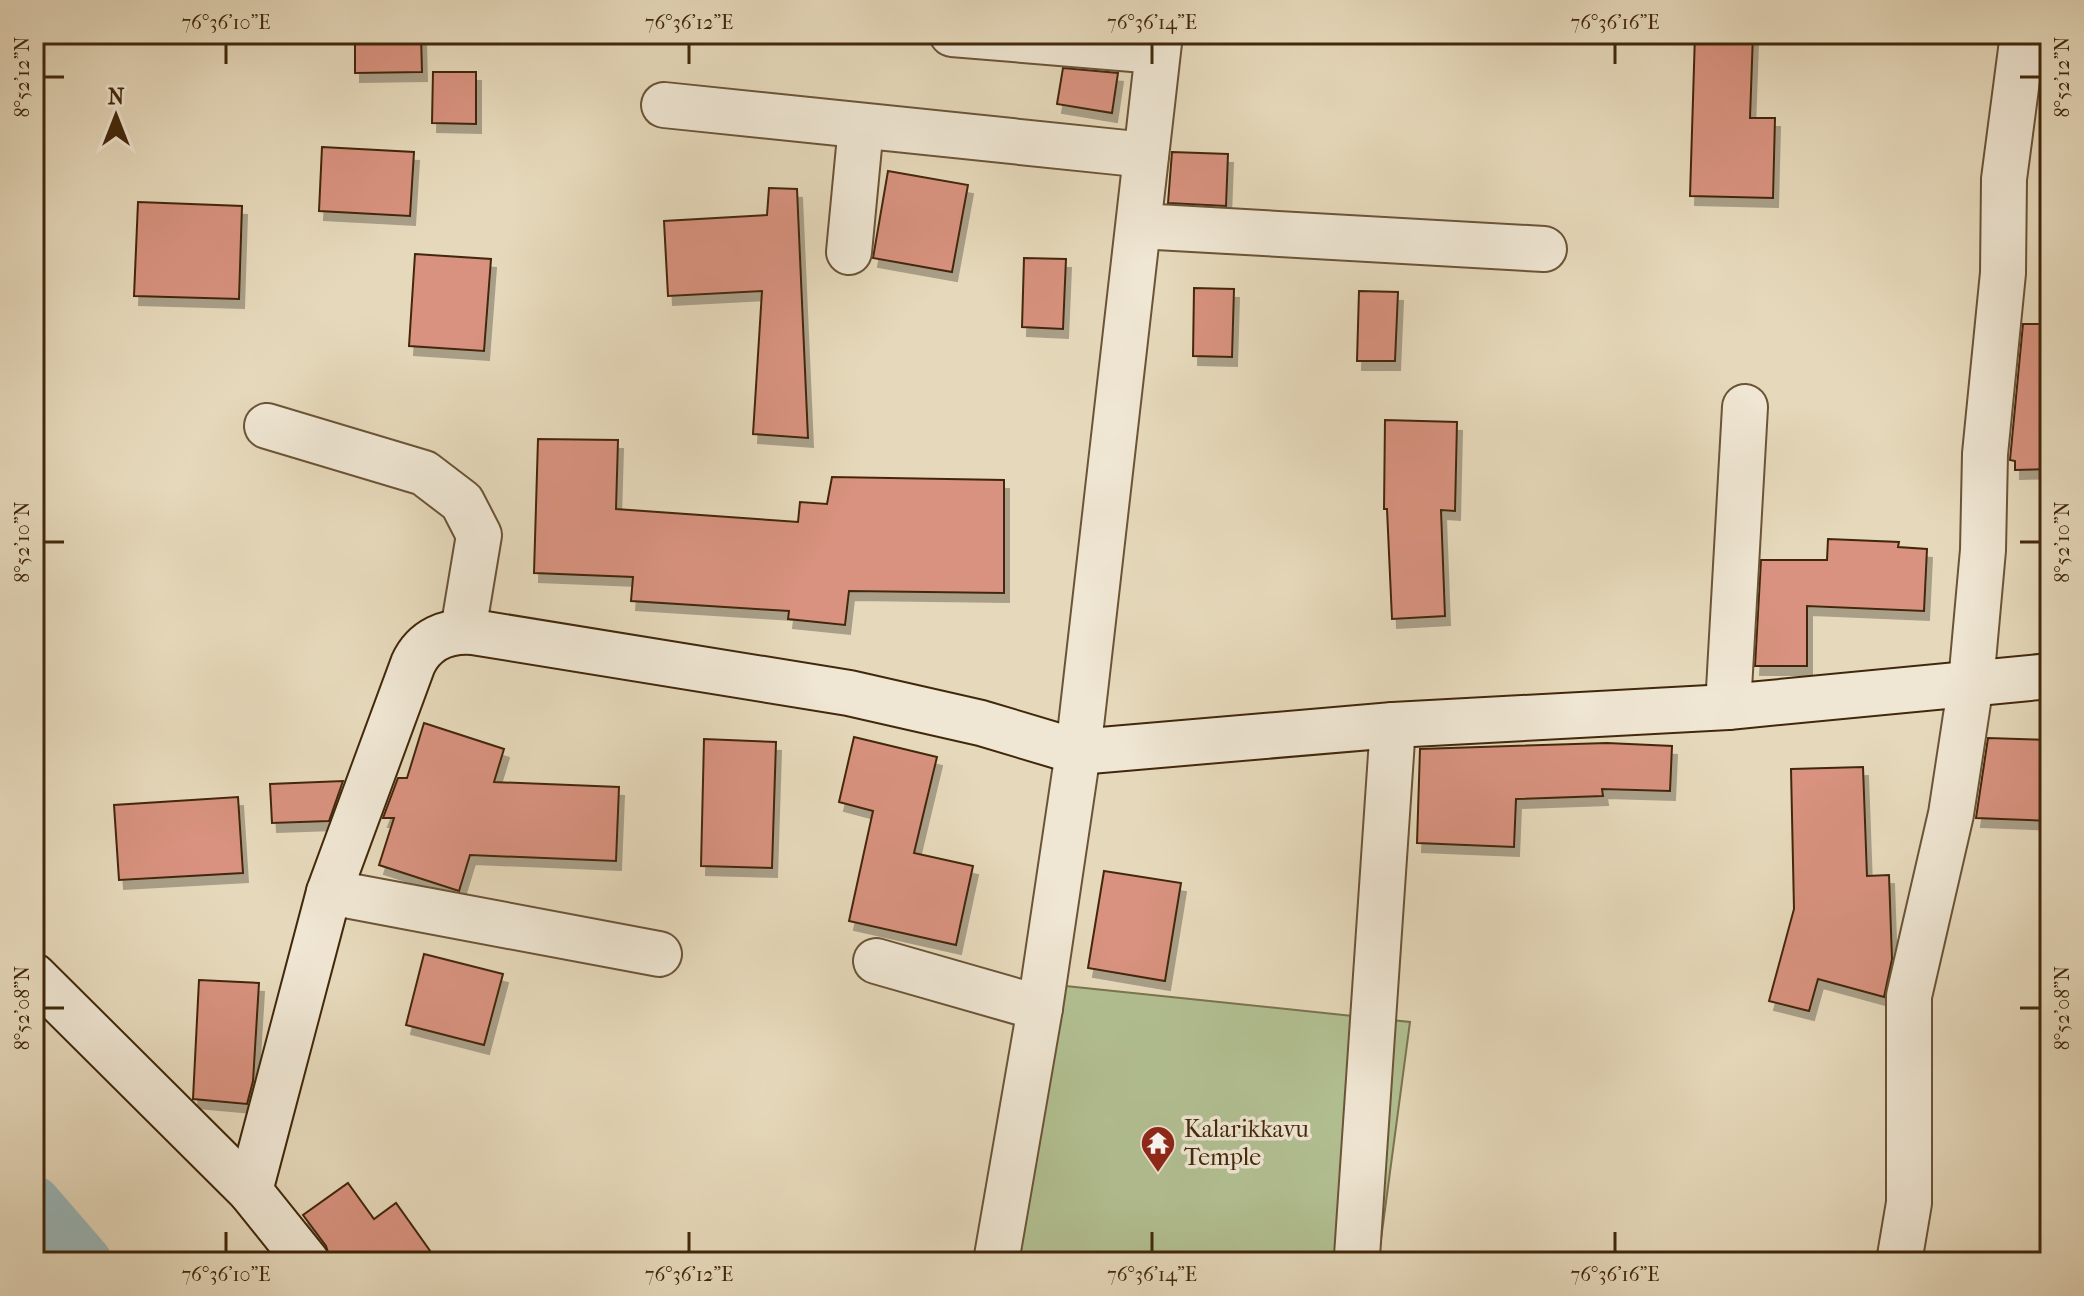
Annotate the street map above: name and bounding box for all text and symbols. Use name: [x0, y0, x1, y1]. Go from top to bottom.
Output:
text: 76°36'10"E: [181, 11, 271, 34]
text: 76°36'12"E: [645, 11, 733, 34]
text: 76°36'14"E: [1107, 11, 1197, 34]
text: 76°36'16"E: [1571, 11, 1659, 34]
text: 8°52'12"N: [11, 37, 34, 117]
text: 8°52'12"N: [2051, 37, 2074, 117]
north arrow: [76, 76, 156, 156]
text: N: [108, 84, 125, 110]
text: 8°52'10"N: [11, 501, 34, 583]
text: 8°52'10"N: [2051, 501, 2074, 583]
text: 8°52'08"N: [11, 966, 34, 1050]
text: 8°52'08"N: [2051, 966, 2074, 1050]
place label: Kalarikkavu Temple: [1184, 1115, 1309, 1171]
temple icon: Kalarikkavu Temple: [1139, 1124, 1177, 1174]
text: 76°36'10"E: [181, 1263, 271, 1286]
text: 76°36'12"E: [645, 1263, 733, 1286]
text: 76°36'14"E: [1107, 1263, 1197, 1286]
text: 76°36'16"E: [1571, 1263, 1659, 1286]

